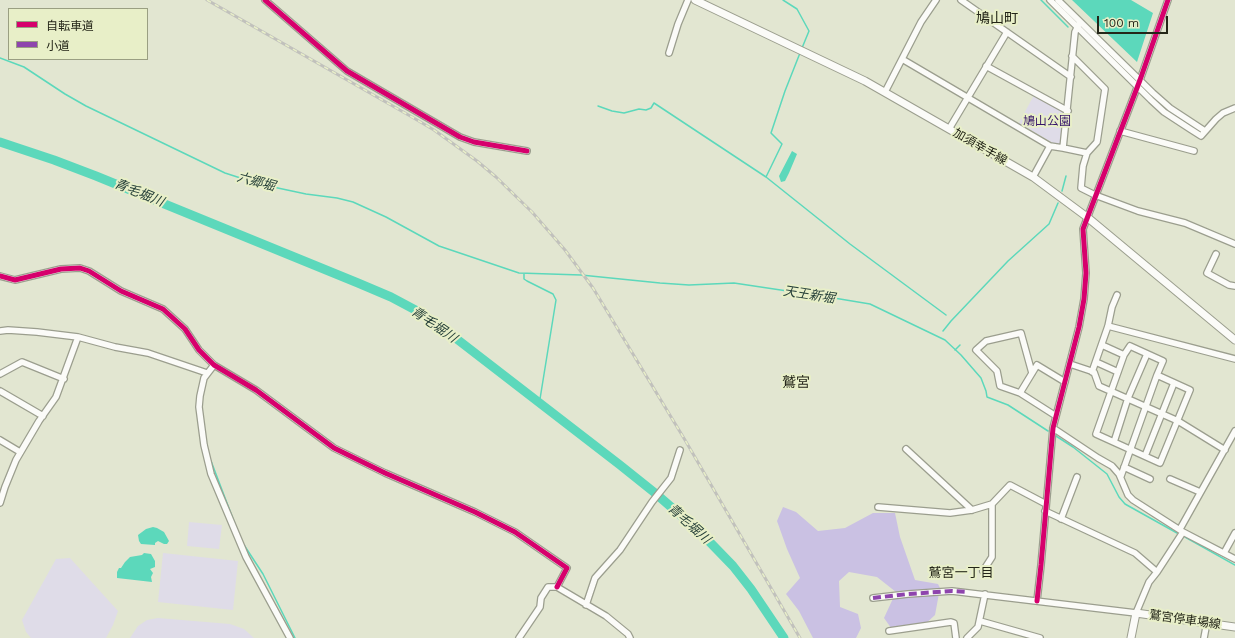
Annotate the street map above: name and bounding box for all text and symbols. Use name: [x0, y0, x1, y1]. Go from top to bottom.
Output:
legend: [8, 8, 148, 60]
scale bar: [1099, 8, 1170, 34]
district label: 鳩山町: [976, 11, 1018, 27]
text: 100 m: [1104, 16, 1139, 30]
text: 自転車道: [46, 19, 94, 33]
text: 小道: [46, 39, 70, 53]
park label: 鳩山公園: [1023, 114, 1071, 128]
street label: 加須幸手線: [950, 126, 1010, 168]
water label: 六郷堀: [235, 169, 277, 195]
water label: 青毛堀川: [112, 176, 166, 210]
water label: 天王新堀: [782, 283, 836, 307]
water label: 青毛堀川: [408, 304, 460, 346]
district label: 鷲宮: [782, 375, 810, 391]
water label: 青毛堀川: [664, 501, 714, 547]
district label: 鷲宮一丁目: [929, 565, 993, 581]
street label: 鷲宮停車場線: [1148, 608, 1222, 632]

